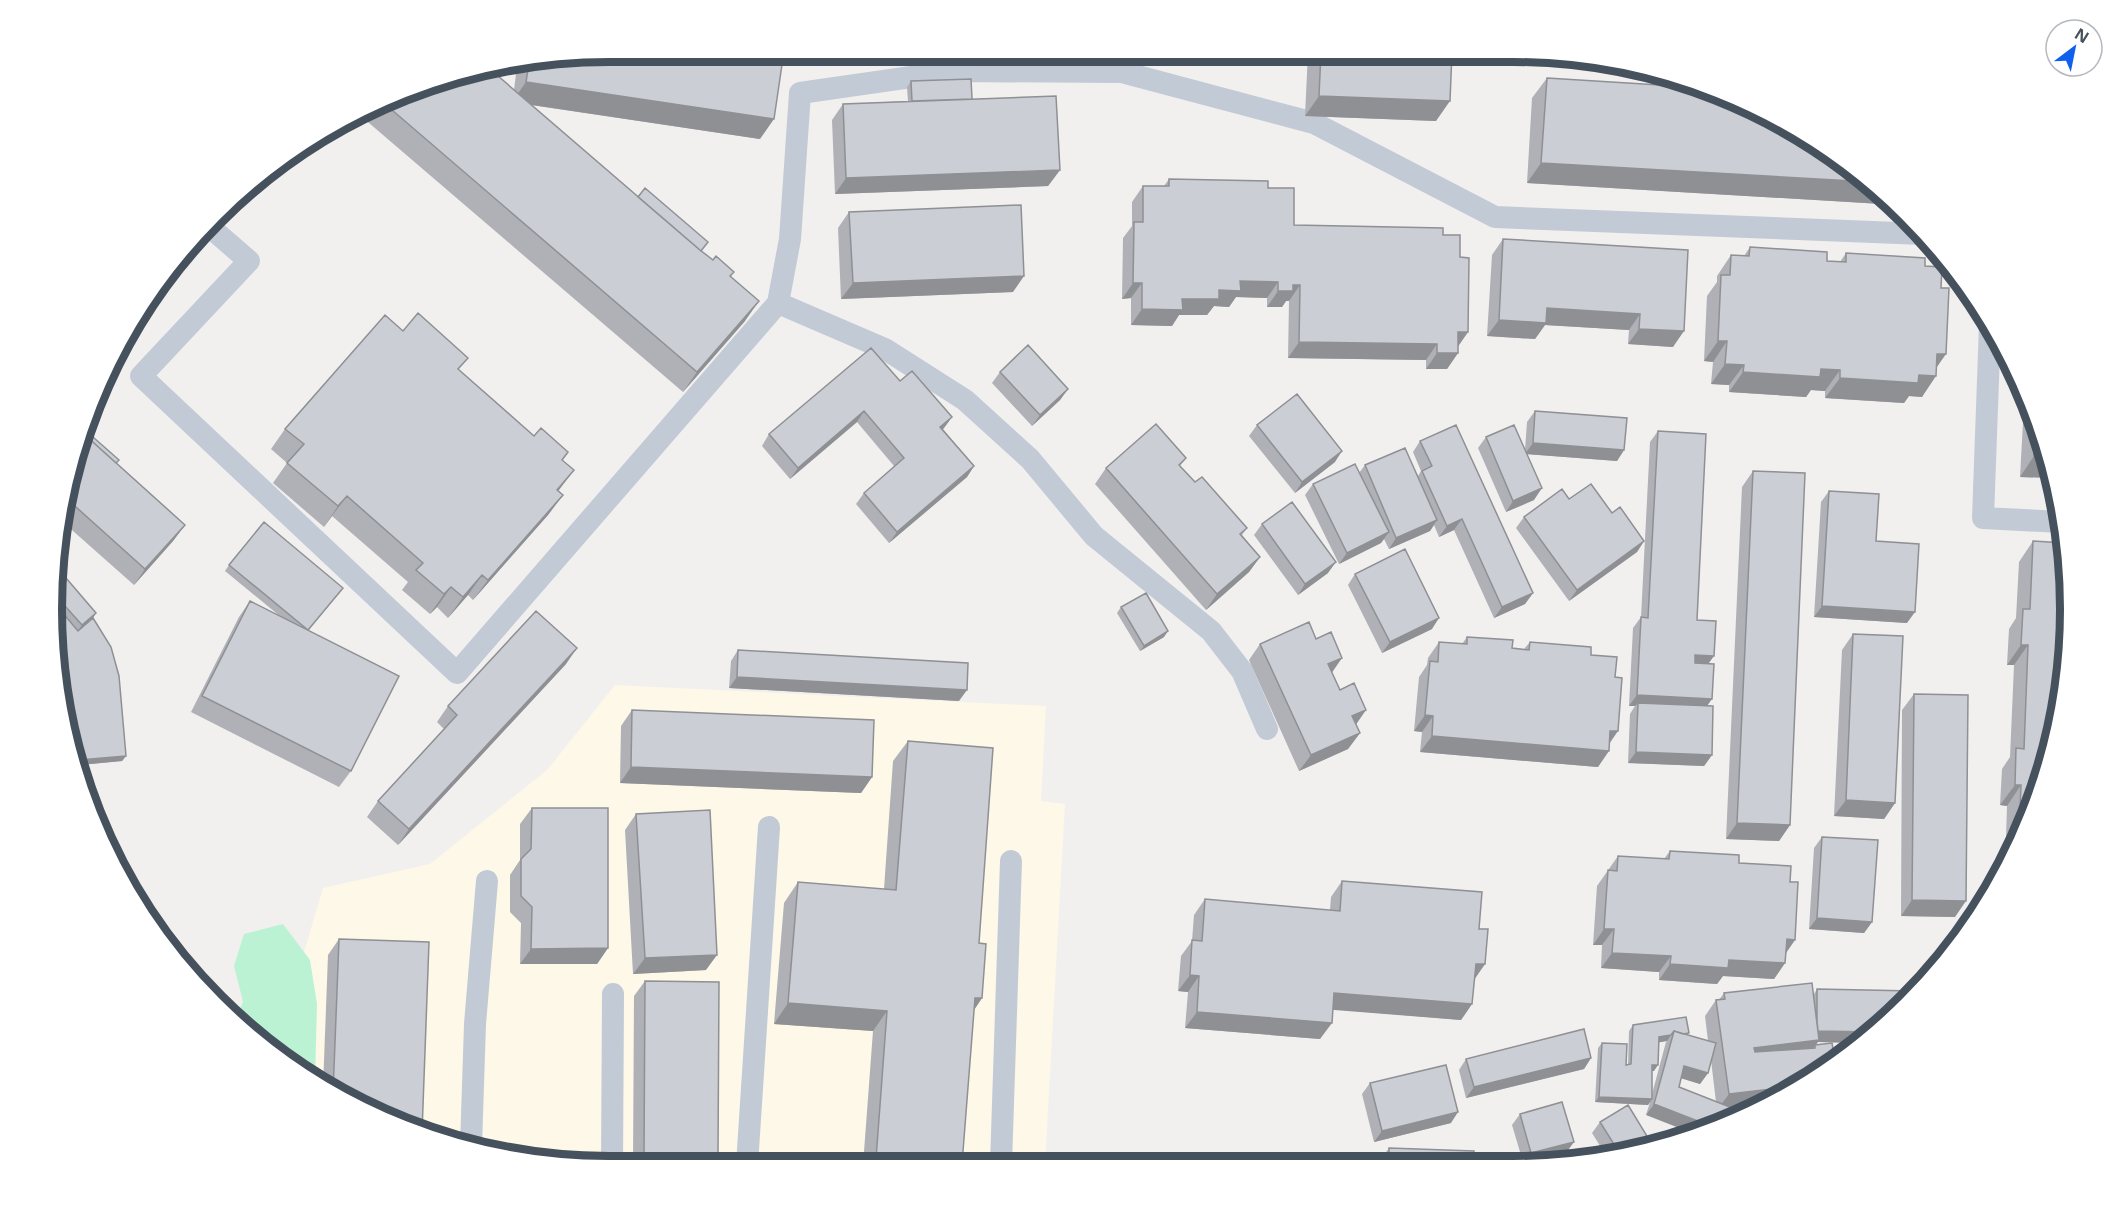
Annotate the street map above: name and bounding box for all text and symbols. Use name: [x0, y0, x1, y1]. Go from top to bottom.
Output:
north arrow: [2044, 18, 2104, 78]
text: N: [2071, 23, 2093, 48]

